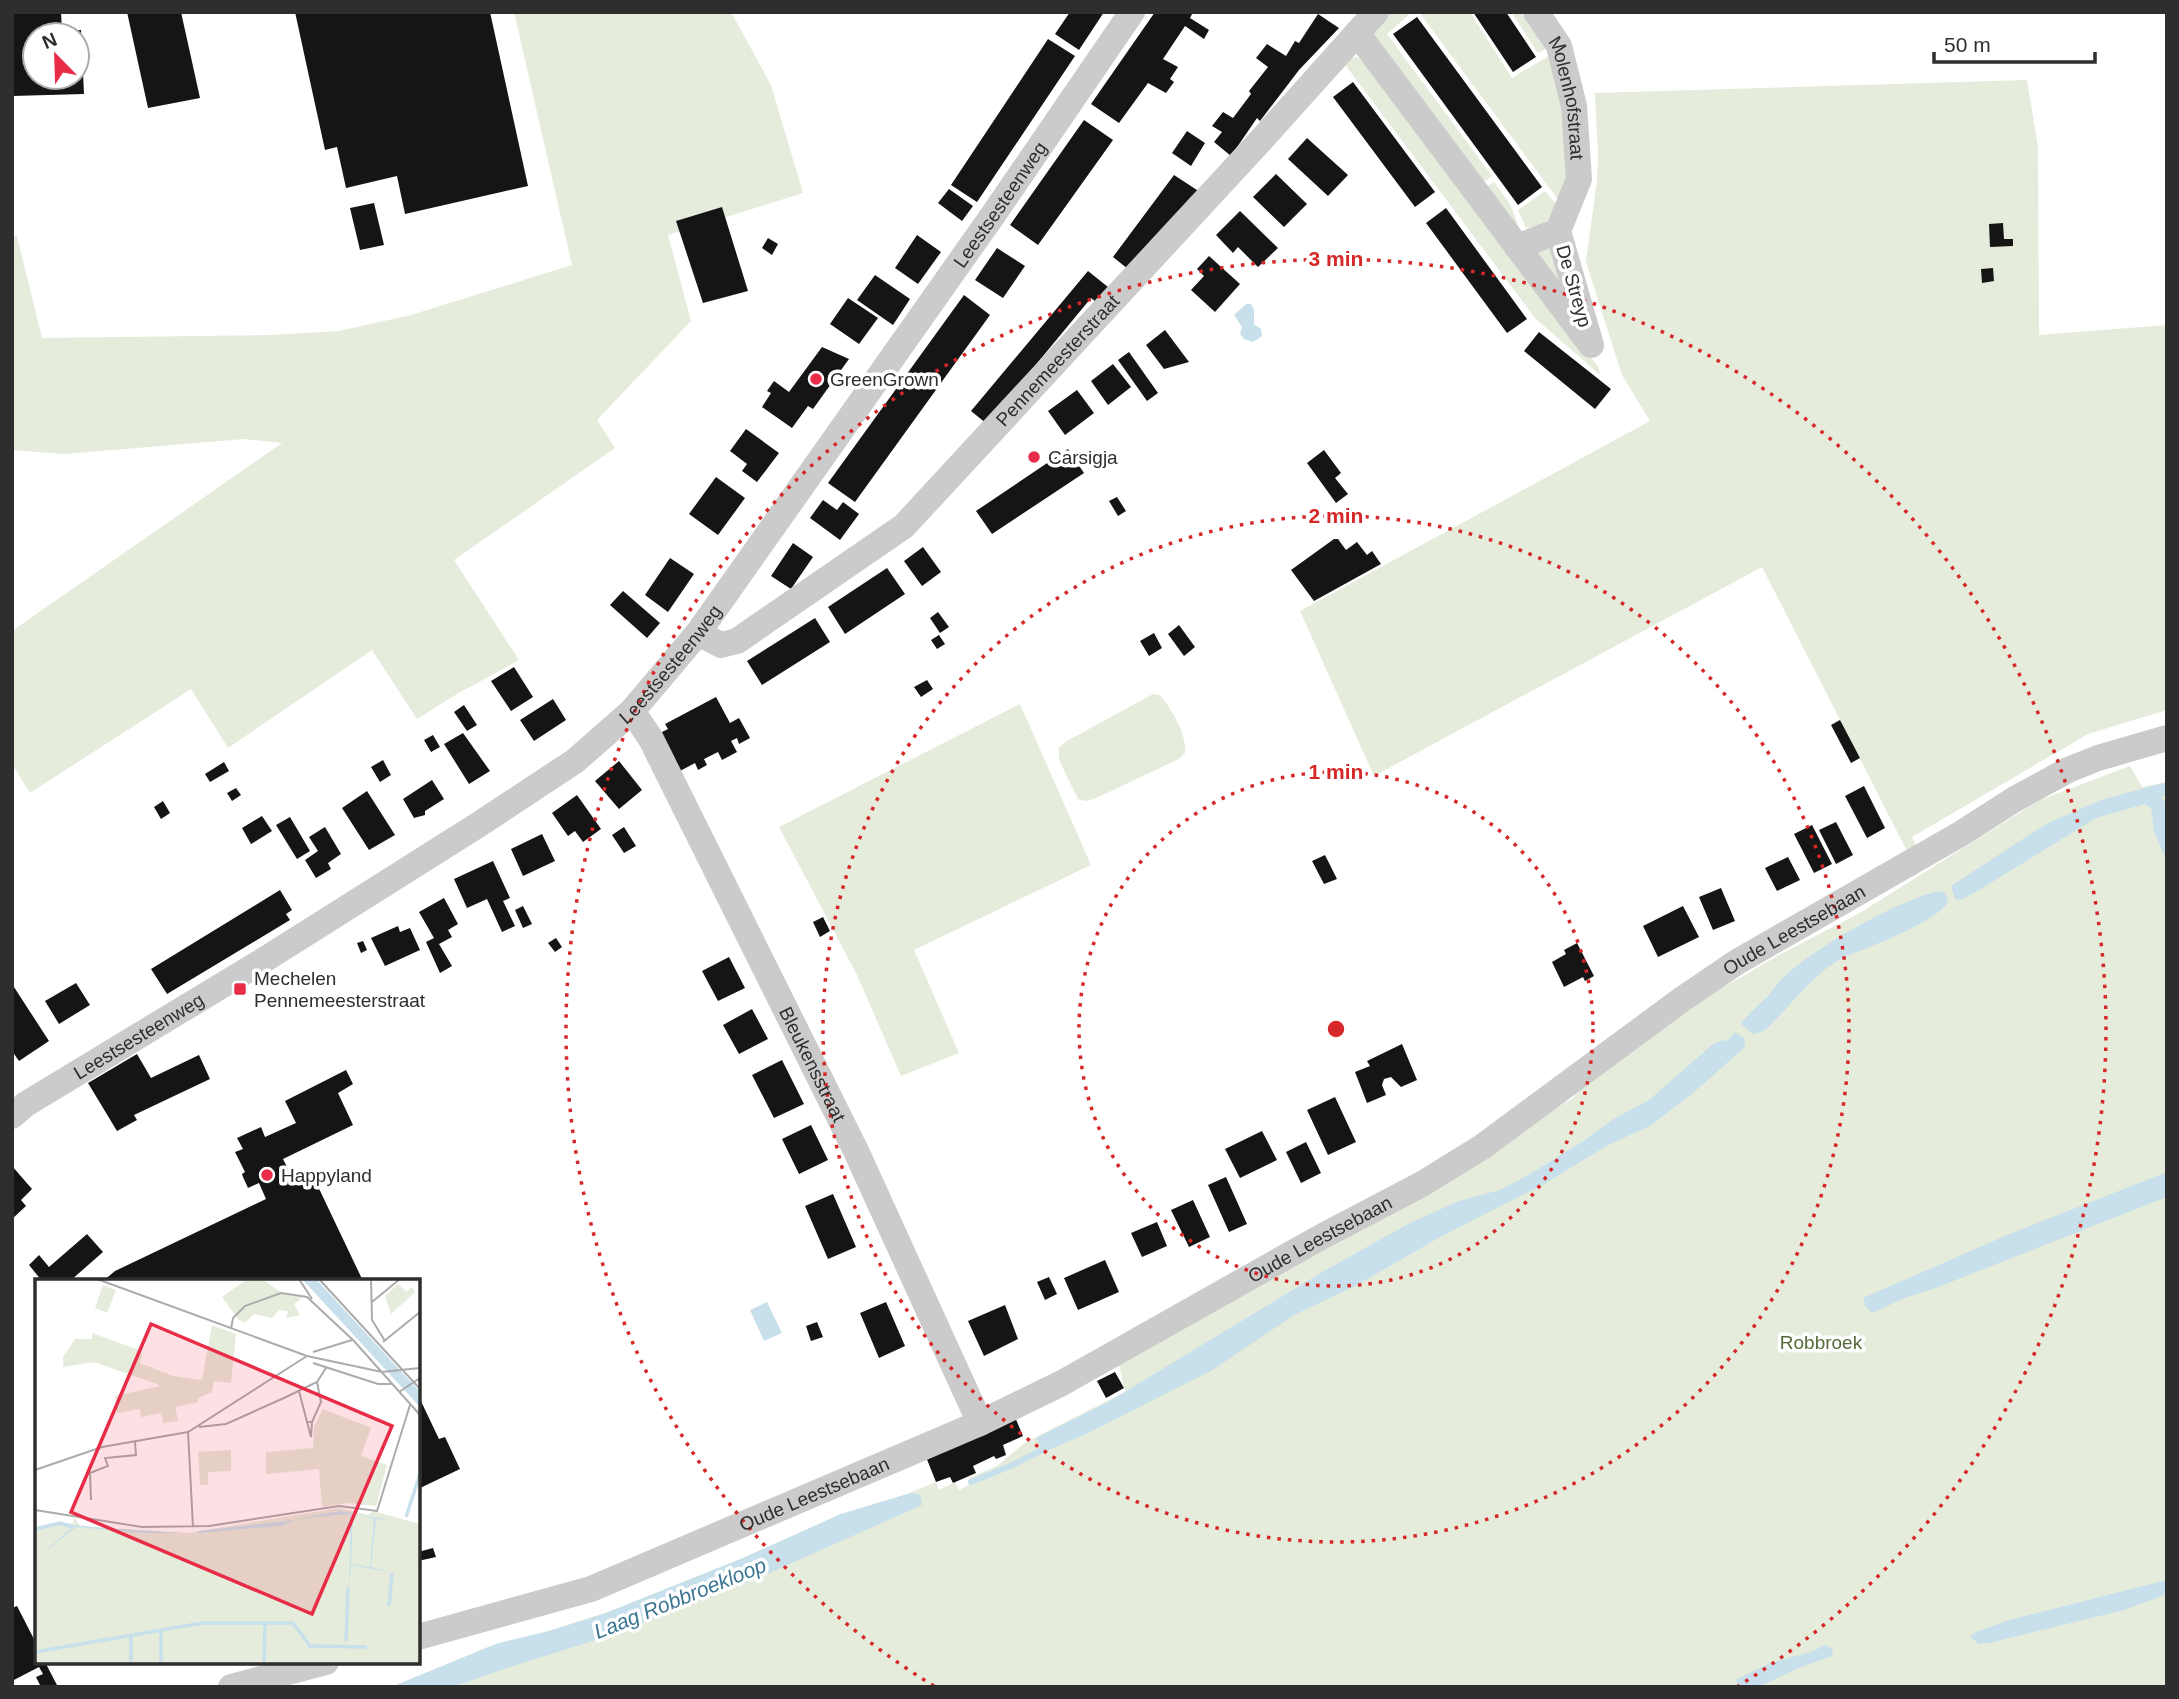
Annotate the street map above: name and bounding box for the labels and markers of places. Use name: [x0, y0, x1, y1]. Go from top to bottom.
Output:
place label: GreenGrown: [830, 369, 939, 390]
marker: GreenGrown: [808, 371, 824, 387]
place label: Carsigja: [1048, 447, 1118, 468]
marker: Carsigja: [1026, 449, 1042, 465]
place label: Mechelen Pennemeesterstraat: [254, 968, 426, 1011]
marker: Mechelen Pennemeesterstraat: [232, 981, 248, 997]
centre of rings: [1324, 1017, 1348, 1041]
place label: Happyland: [281, 1165, 372, 1186]
marker: Happyland: [259, 1167, 275, 1183]

